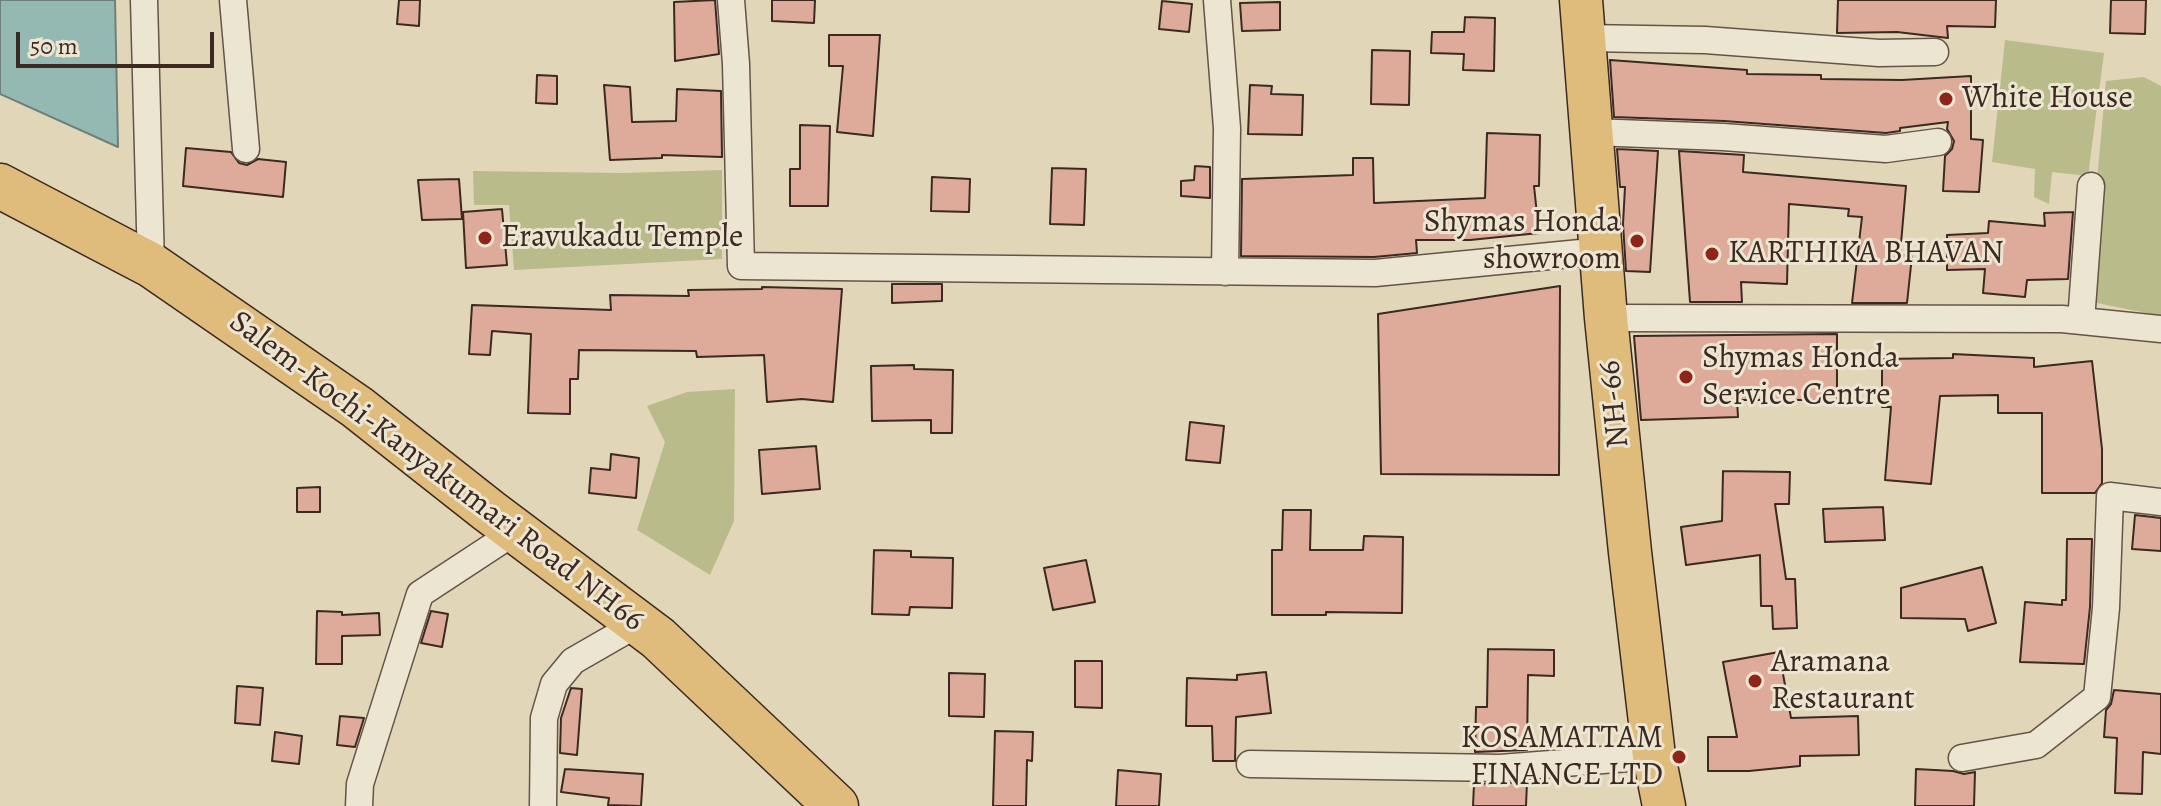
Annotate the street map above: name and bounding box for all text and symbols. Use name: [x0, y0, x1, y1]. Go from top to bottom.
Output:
scale bar: [20, 16, 218, 66]
text: 50 m: [30, 30, 78, 62]
place label: White House: [1962, 80, 2133, 118]
marker: White House: [1937, 90, 1955, 108]
place label: Shymas Honda showroom: [1424, 204, 1621, 279]
place label: Eravukadu Temple: [501, 219, 743, 257]
marker: Eravukadu Temple: [476, 229, 494, 247]
marker: Shymas Honda showroom: [1628, 232, 1646, 250]
place label: KARTHIKA BHAVAN: [1728, 235, 2004, 273]
marker: KARTHIKA BHAVAN: [1703, 245, 1721, 263]
street label: Salem-Kochi-Kanyakumari Road NH66: [221, 303, 651, 641]
place label: Shymas Honda Service Centre: [1702, 340, 1899, 415]
street label: NH-66: [1591, 358, 1639, 450]
marker: Shymas Honda Service Centre: [1677, 368, 1695, 386]
place label: Aramana Restaurant: [1771, 644, 1915, 719]
marker: Aramana Restaurant: [1746, 672, 1764, 690]
place label: KOSAMATTAM FINANCE LTD: [1460, 720, 1663, 795]
marker: KOSAMATTAM FINANCE LTD: [1670, 748, 1688, 766]

